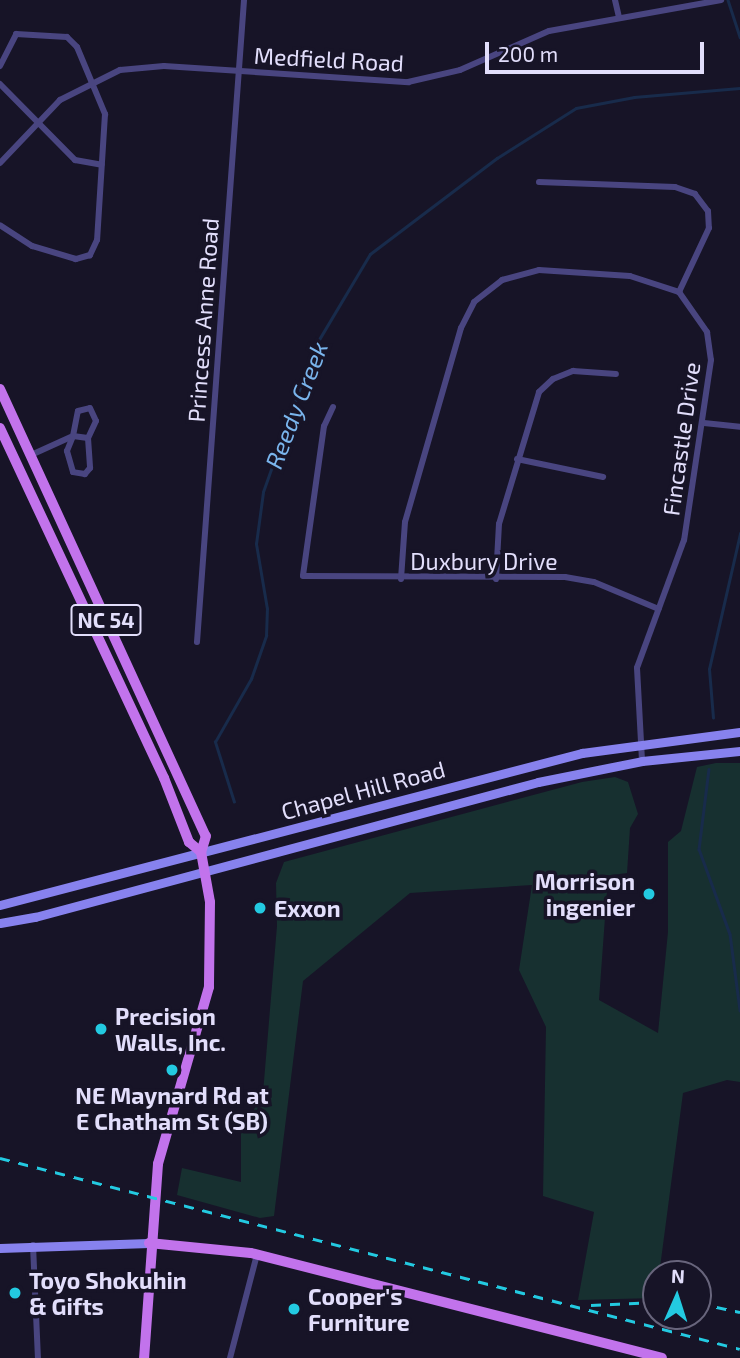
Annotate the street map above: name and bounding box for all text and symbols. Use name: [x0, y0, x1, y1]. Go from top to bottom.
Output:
scale bar: [488, 28, 707, 72]
street label: Medfield Road: [253, 41, 405, 77]
text: 200 m: [498, 41, 558, 66]
street label: Princess Anne Road: [182, 217, 224, 423]
water label: Reedy Creek: [259, 337, 333, 473]
street label: Fincastle Drive: [657, 360, 705, 518]
street label: Duxbury Drive: [410, 547, 558, 575]
road number: NC 54: [69, 602, 143, 638]
street label: Chapel Hill Road: [278, 755, 448, 825]
place label: Morrison ingenier: [535, 867, 635, 921]
marker: Morrison ingenier: [641, 886, 657, 902]
place label: Exxon: [274, 894, 340, 922]
marker: Exxon: [252, 900, 268, 916]
place label: Precision Walls, Inc.: [115, 1002, 226, 1056]
marker: Precision Walls, Inc.: [93, 1021, 109, 1037]
marker: NE Maynard Rd at E Chatham St (SB): [164, 1062, 180, 1078]
place label: NE Maynard Rd at E Chatham St (SB): [75, 1081, 269, 1135]
north arrow: [642, 1260, 712, 1330]
text: N: [671, 1264, 685, 1287]
place label: Toyo Shokuhin & Gifts: [29, 1266, 187, 1320]
place label: Cooper's Furniture: [308, 1282, 410, 1336]
marker: Toyo Shokuhin & Gifts: [7, 1285, 23, 1301]
marker: Cooper's Furniture: [286, 1301, 302, 1317]

